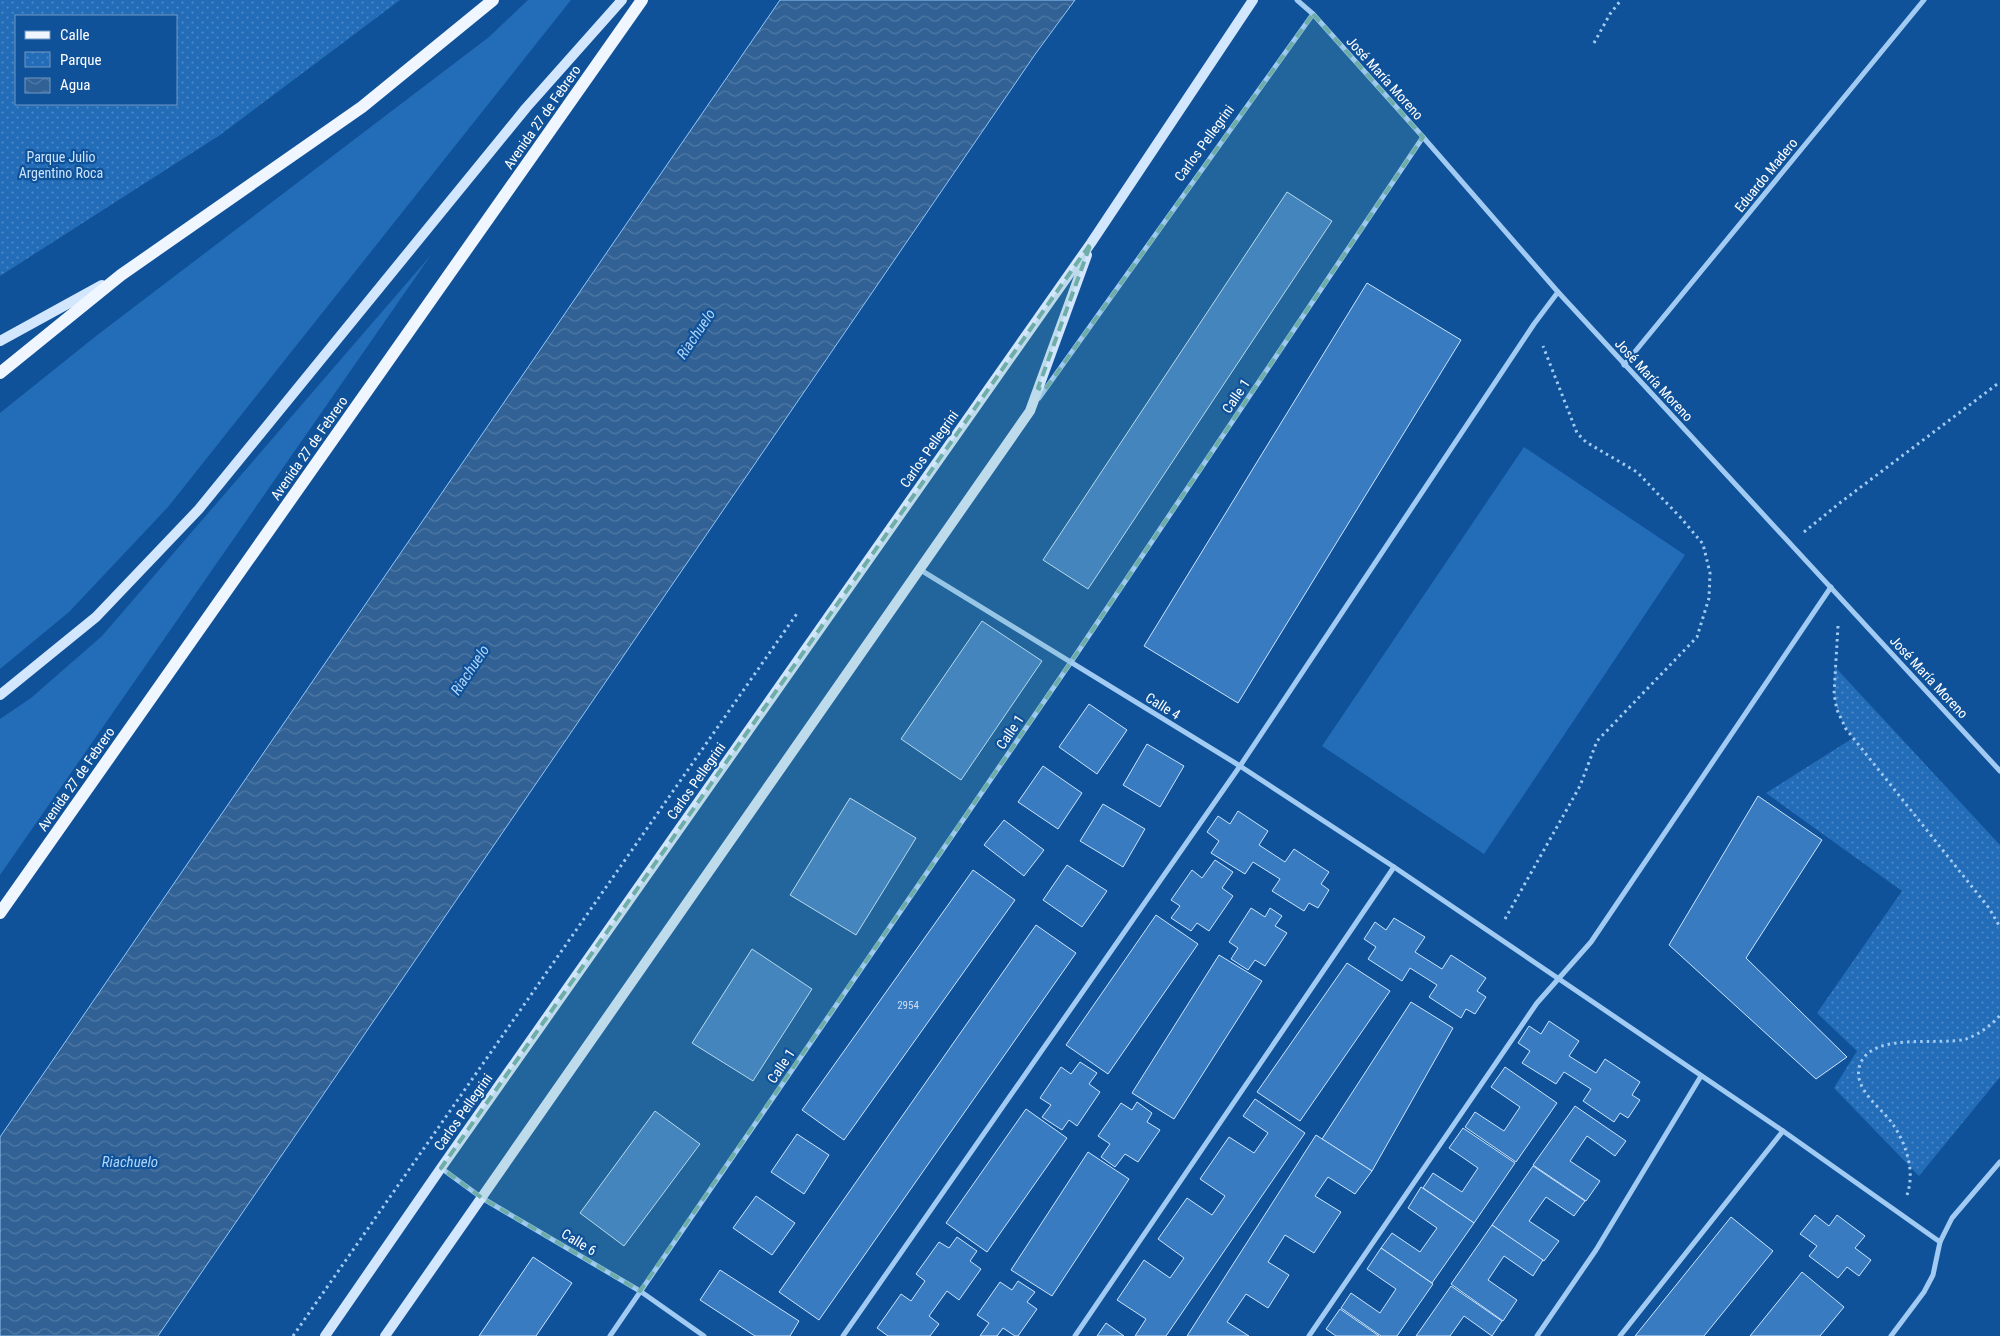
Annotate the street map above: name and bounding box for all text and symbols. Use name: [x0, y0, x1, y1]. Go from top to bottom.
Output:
legend: [15, 15, 178, 105]
text: Calle: [60, 26, 90, 44]
street label: José María Moreno: [1343, 33, 1427, 123]
text: Parque: [60, 51, 102, 69]
street label: Avenida 27 de Febrero: [500, 62, 584, 172]
text: Agua: [60, 76, 90, 94]
street label: Carlos Pellegrini: [1171, 102, 1237, 184]
street label: Eduardo Madero: [1731, 135, 1801, 215]
park label: Parque Julio Argentino Roca: [19, 149, 103, 181]
water label: Riachuelo: [673, 306, 719, 362]
street label: José María Moreno: [1612, 335, 1696, 425]
street label: Calle 1: [1219, 376, 1253, 416]
street label: Avenida 27 de Febrero: [267, 393, 351, 503]
street label: Carlos Pellegrini: [897, 407, 961, 491]
street label: José María Moreno: [1887, 632, 1971, 722]
water label: Riachuelo: [447, 642, 493, 698]
street label: Calle 4: [1143, 689, 1183, 723]
street label: Calle 1: [993, 712, 1027, 752]
street label: Avenida 27 de Febrero: [34, 724, 118, 834]
street label: Carlos Pellegrini: [664, 739, 728, 823]
house number: 2954: [897, 999, 919, 1012]
street label: Calle 1: [764, 1046, 798, 1086]
street label: Carlos Pellegrini: [431, 1070, 495, 1154]
water label: Riachuelo: [102, 1153, 158, 1171]
street label: Calle 6: [559, 1225, 599, 1259]

